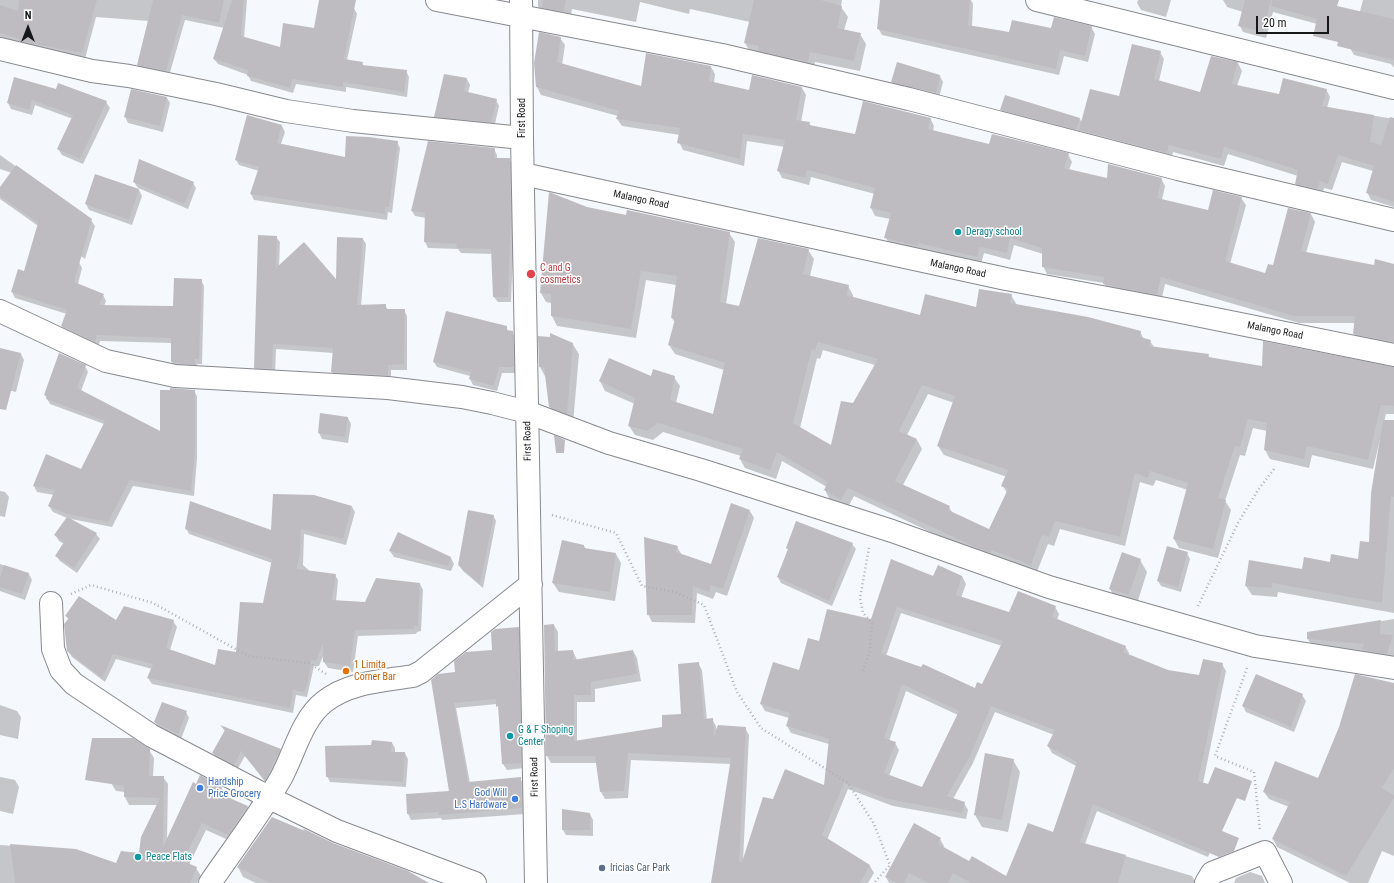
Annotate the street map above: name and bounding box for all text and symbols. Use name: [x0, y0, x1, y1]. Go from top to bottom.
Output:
north arrow: [8, 8, 48, 48]
scale bar: [1258, 8, 1331, 34]
text: N: [25, 9, 31, 22]
text: 20 m: [1263, 16, 1287, 30]
street label: First Road: [516, 98, 528, 138]
street label: Malango Road: [612, 188, 670, 212]
place label: Deragy school: [966, 226, 1022, 238]
marker: Deragy school: [953, 227, 963, 237]
street label: Malango Road: [929, 257, 987, 281]
place label: C and G cosmetics: [540, 262, 581, 286]
marker: C and G cosmetics: [525, 268, 537, 280]
street label: Malango Road: [1246, 320, 1304, 342]
street label: First Road: [522, 421, 534, 461]
place label: 1 Limita Corner Bar: [354, 659, 396, 682]
marker: 1 Limita Corner Bar: [341, 666, 351, 676]
place label: G & F Shoping Center: [518, 724, 573, 748]
marker: G & F Shoping Center: [505, 731, 515, 741]
street label: First Road: [529, 757, 541, 797]
place label: Hardship Price Grocery: [208, 776, 261, 800]
marker: Hardship Price Grocery: [195, 783, 205, 793]
place label: God Will L.S Hardware: [454, 787, 507, 810]
marker: God Will L.S Hardware: [510, 794, 520, 804]
place label: Peace Flats: [146, 851, 192, 863]
marker: Peace Flats: [133, 852, 143, 862]
place label: Iricias Car Park: [610, 862, 670, 874]
marker: Iricias Car Park: [597, 863, 607, 873]

